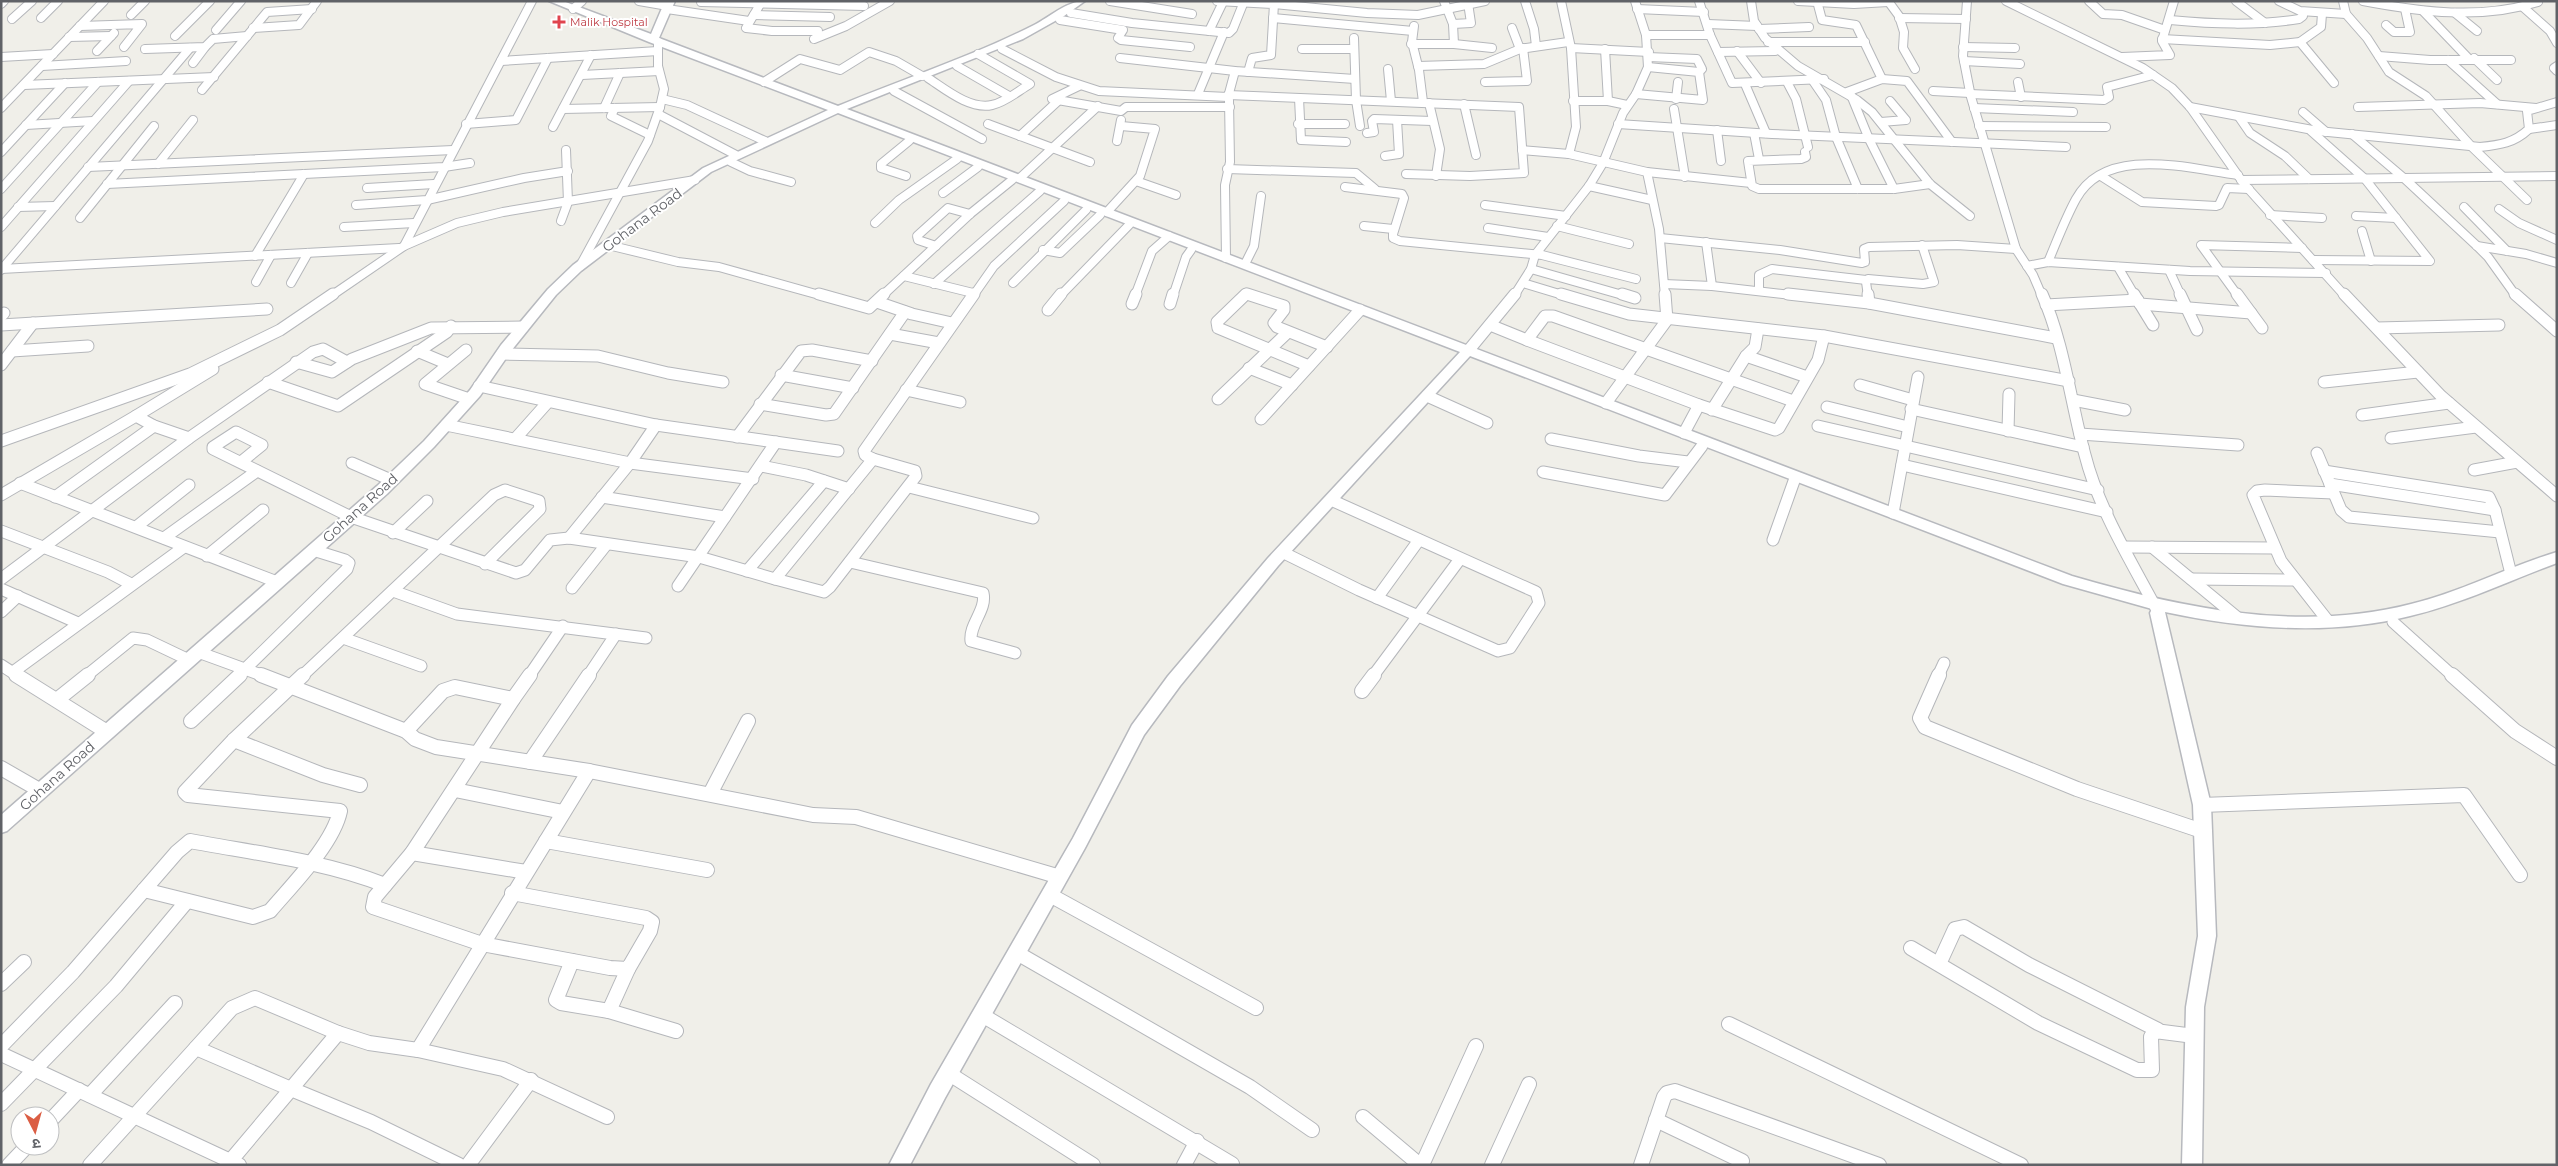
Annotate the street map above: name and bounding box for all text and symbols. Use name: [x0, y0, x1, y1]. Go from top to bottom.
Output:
marker: Malik Hospital: [552, 15, 566, 29]
place label: Malik Hospital: [570, 15, 648, 29]
street label: Gohana Road: [599, 184, 685, 256]
street label: Gohana Road: [319, 469, 401, 547]
street label: Gohana Road: [16, 737, 98, 815]
north arrow: [10, 1106, 60, 1156]
text: उ: [31, 1135, 41, 1153]

